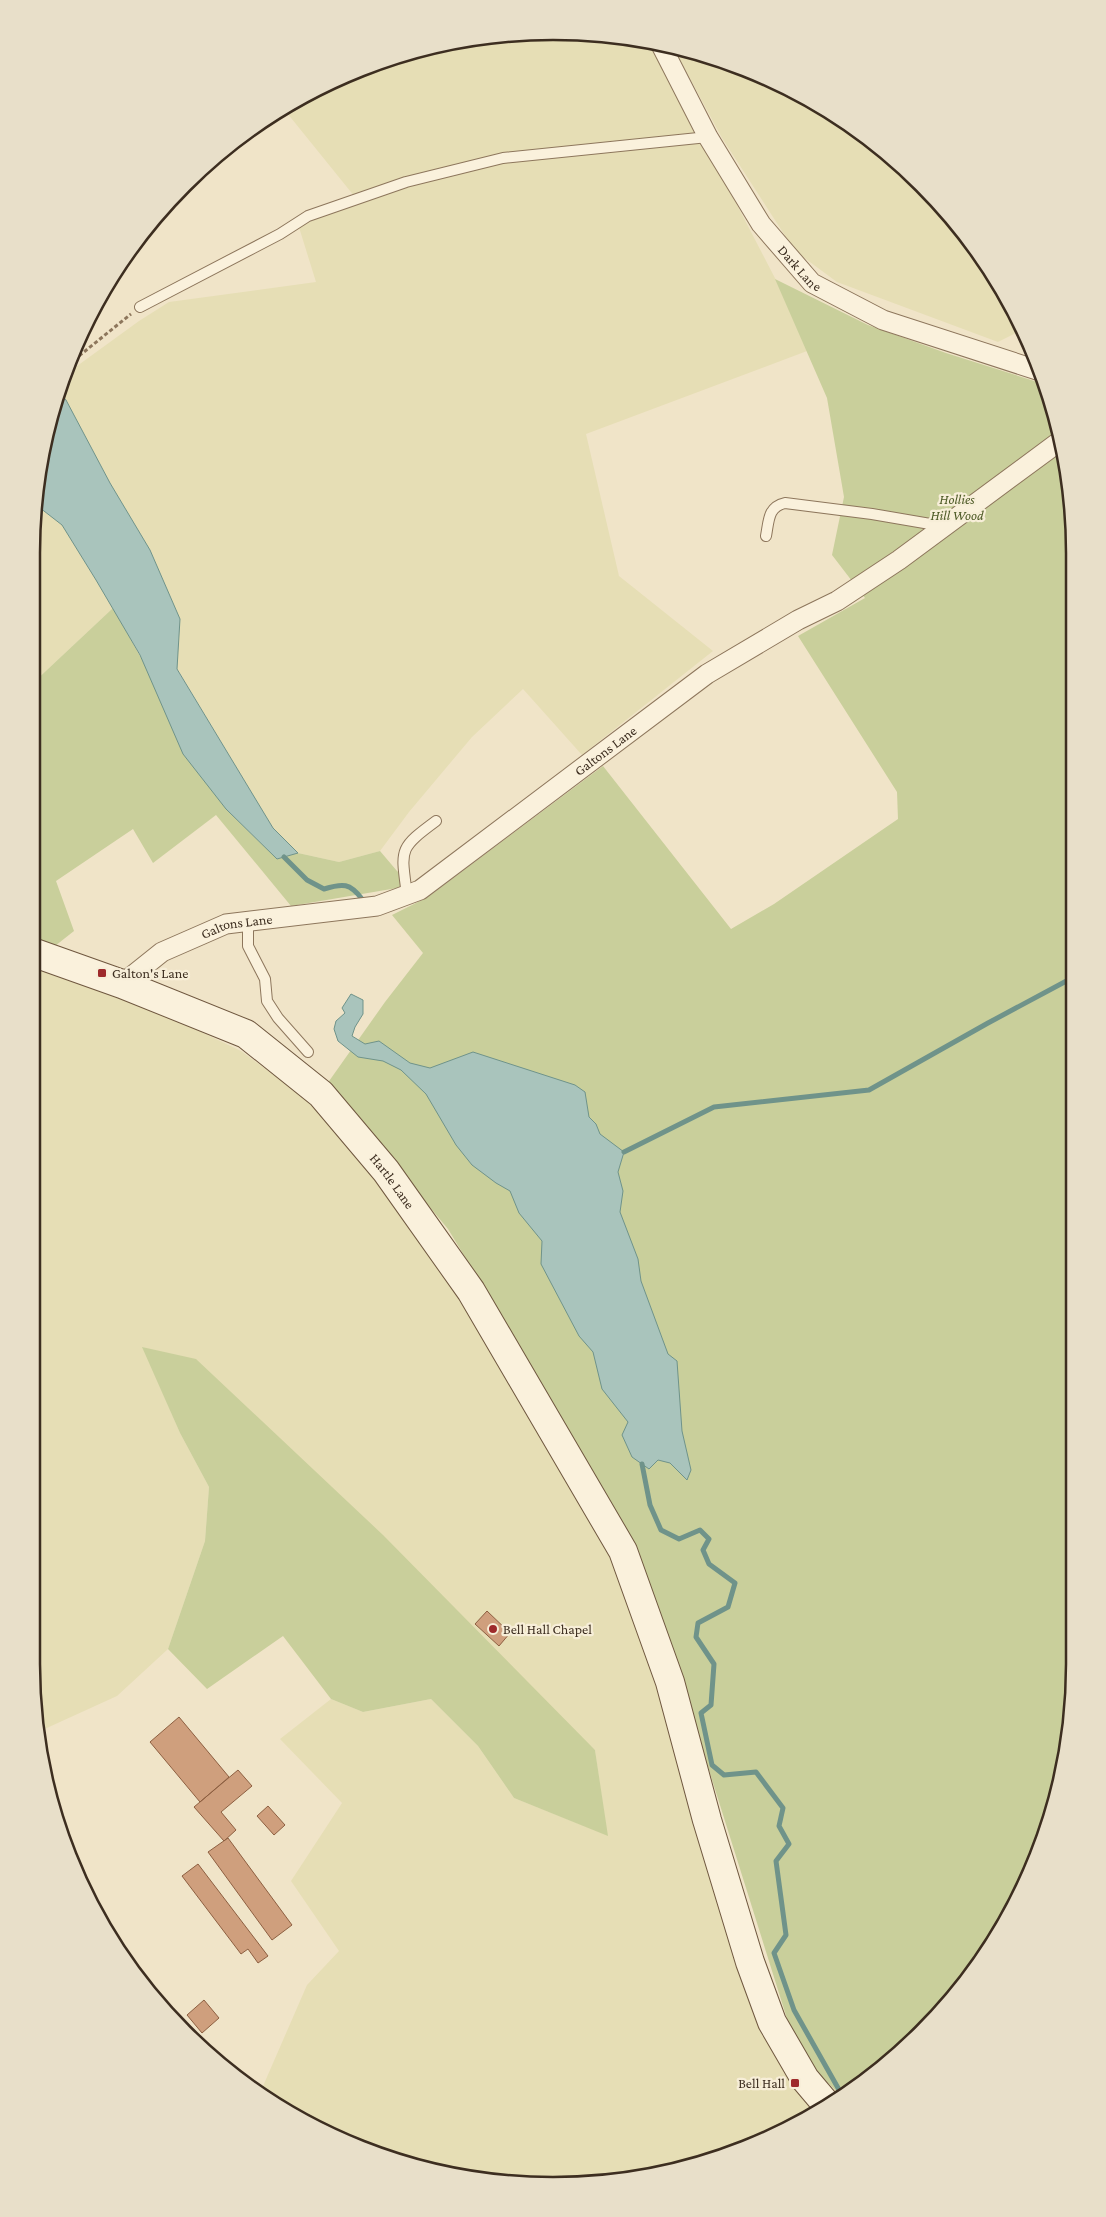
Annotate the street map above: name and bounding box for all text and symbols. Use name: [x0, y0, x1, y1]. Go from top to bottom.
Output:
street label: Dark Lane: [775, 242, 824, 294]
park label: Hollies Hill Wood: [930, 491, 984, 523]
street label: Galtons Lane: [571, 722, 639, 779]
street label: Galtons Lane: [198, 911, 273, 942]
place label: Galton's Lane: [112, 965, 188, 981]
marker: Galton's Lane: [96, 967, 108, 979]
street label: Hartle Lane: [367, 1150, 418, 1212]
place label: Bell Hall Chapel: [503, 1621, 592, 1637]
marker: Bell Hall Chapel: [487, 1623, 499, 1635]
place label: Bell Hall: [738, 2075, 785, 2091]
marker: Bell Hall: [789, 2077, 801, 2089]

